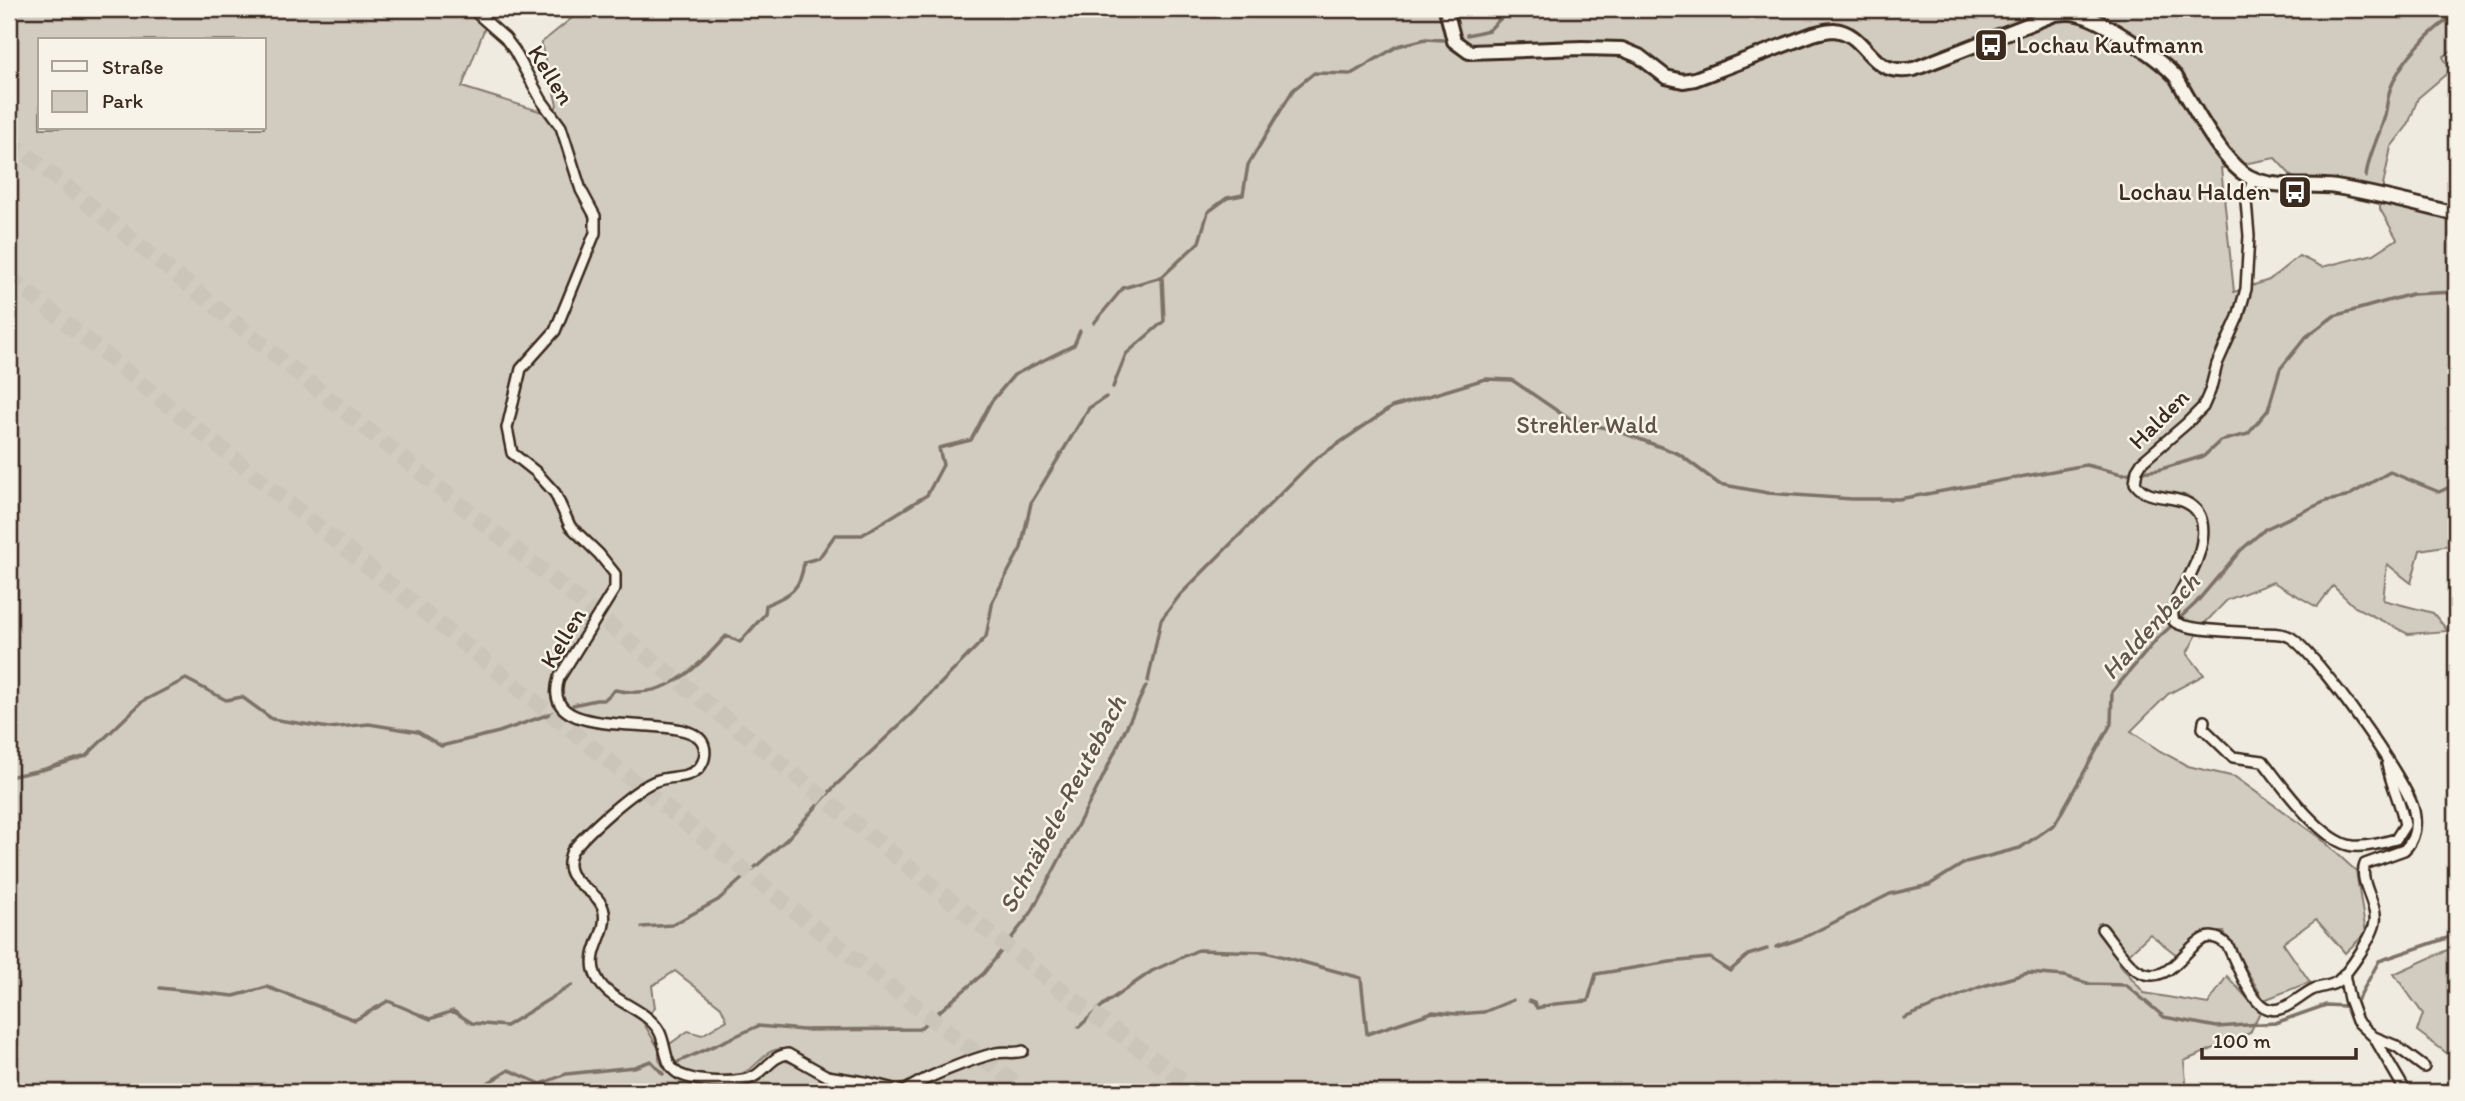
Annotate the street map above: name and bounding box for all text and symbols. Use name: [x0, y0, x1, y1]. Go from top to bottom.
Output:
bus stop icon: Lochau Kaufmann: [1972, 26, 2010, 64]
place label: Lochau Kaufmann: [2016, 30, 2204, 59]
legend: [38, 38, 266, 130]
street label: Kellen: [522, 39, 581, 110]
text: Straße: [102, 54, 163, 79]
text: Park: [102, 88, 144, 113]
bus stop icon: Lochau Halden: [2276, 173, 2314, 211]
place label: Lochau Halden: [2118, 177, 2270, 206]
street label: Halden: [2122, 382, 2195, 455]
park label: Strehler Wald: [1516, 410, 1658, 439]
water label: Haldenbach: [2094, 566, 2206, 686]
street label: Kellen: [533, 602, 592, 673]
water label: Schnäbele-Reutebach: [991, 690, 1133, 918]
scale bar: [2202, 1017, 2356, 1061]
text: 100 m: [2213, 1028, 2271, 1053]

